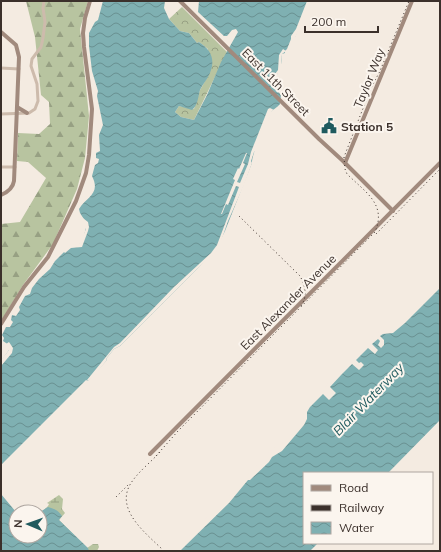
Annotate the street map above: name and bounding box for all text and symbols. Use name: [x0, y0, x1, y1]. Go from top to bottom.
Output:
scale bar: [305, 8, 378, 34]
text: 200 m: [311, 14, 346, 29]
street label: East 11th Street: [239, 45, 313, 119]
street label: Taylor Way: [350, 45, 388, 110]
public building icon: Station 5: [320, 117, 338, 135]
place label: Station 5: [341, 119, 393, 134]
street label: East Alexander Avenue: [237, 251, 339, 353]
water label: Blair Waterway: [329, 359, 407, 439]
legend: [303, 472, 433, 544]
text: Road: [339, 480, 368, 495]
text: Railway: [339, 500, 385, 515]
north arrow: [8, 504, 48, 544]
text: N: [11, 519, 25, 528]
text: Water: [339, 520, 375, 535]

